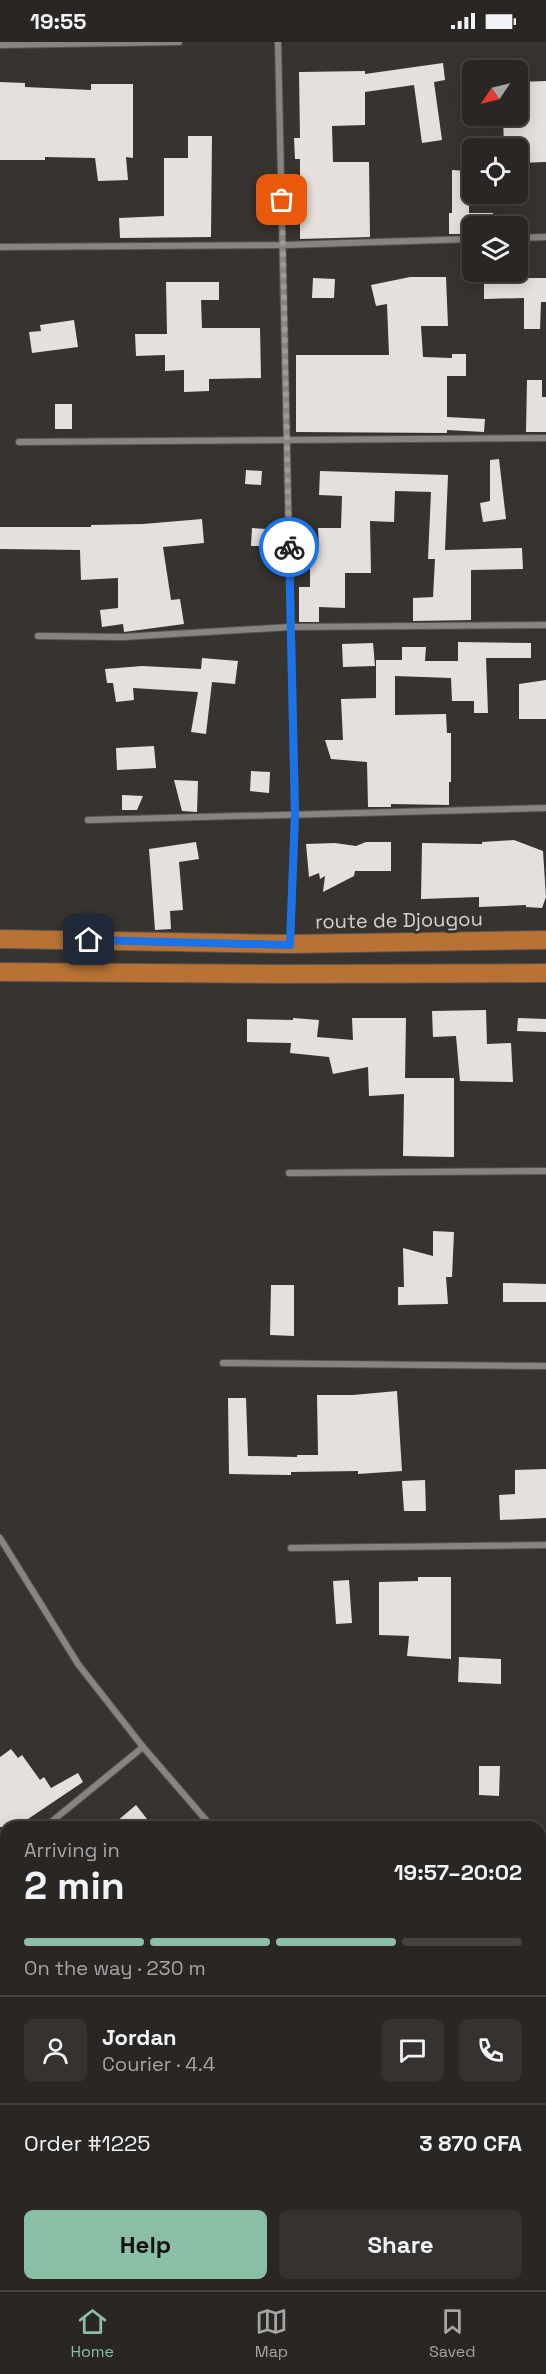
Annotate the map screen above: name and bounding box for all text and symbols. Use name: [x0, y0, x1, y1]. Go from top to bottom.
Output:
text: 19:55: [30, 7, 87, 35]
north arrow: [462, 60, 528, 126]
map controls: [462, 60, 528, 282]
button: locate: [462, 138, 528, 204]
pin: [256, 174, 307, 225]
icon: bag: [265, 183, 298, 216]
button: layers: [462, 216, 528, 282]
courier: [259, 517, 319, 577]
icon: bike: [273, 531, 306, 564]
street label: route de Djougou: [315, 906, 483, 934]
pin: [63, 914, 114, 965]
icon: home: [72, 923, 105, 956]
text: Arriving in: [24, 1837, 120, 1863]
text: 19:57–20:02: [394, 1858, 522, 1886]
text: 2 min: [24, 1861, 125, 1910]
text: On the way · 230 m: [24, 1955, 206, 1981]
button: person: [24, 2019, 87, 2082]
button: chat: [381, 2019, 444, 2082]
button: phone: [459, 2019, 522, 2082]
text: Jordan: [102, 2023, 177, 2051]
text: Courier · 4.4: [102, 2051, 215, 2077]
text: Order #1225: [24, 2129, 150, 2157]
text: 3 870 CFA: [419, 2129, 522, 2157]
button: Help: [24, 2210, 267, 2279]
button: Share: [279, 2210, 522, 2279]
tab: Home: [70, 2305, 114, 2362]
tab: Map: [255, 2305, 288, 2362]
tab: Saved: [429, 2305, 476, 2362]

